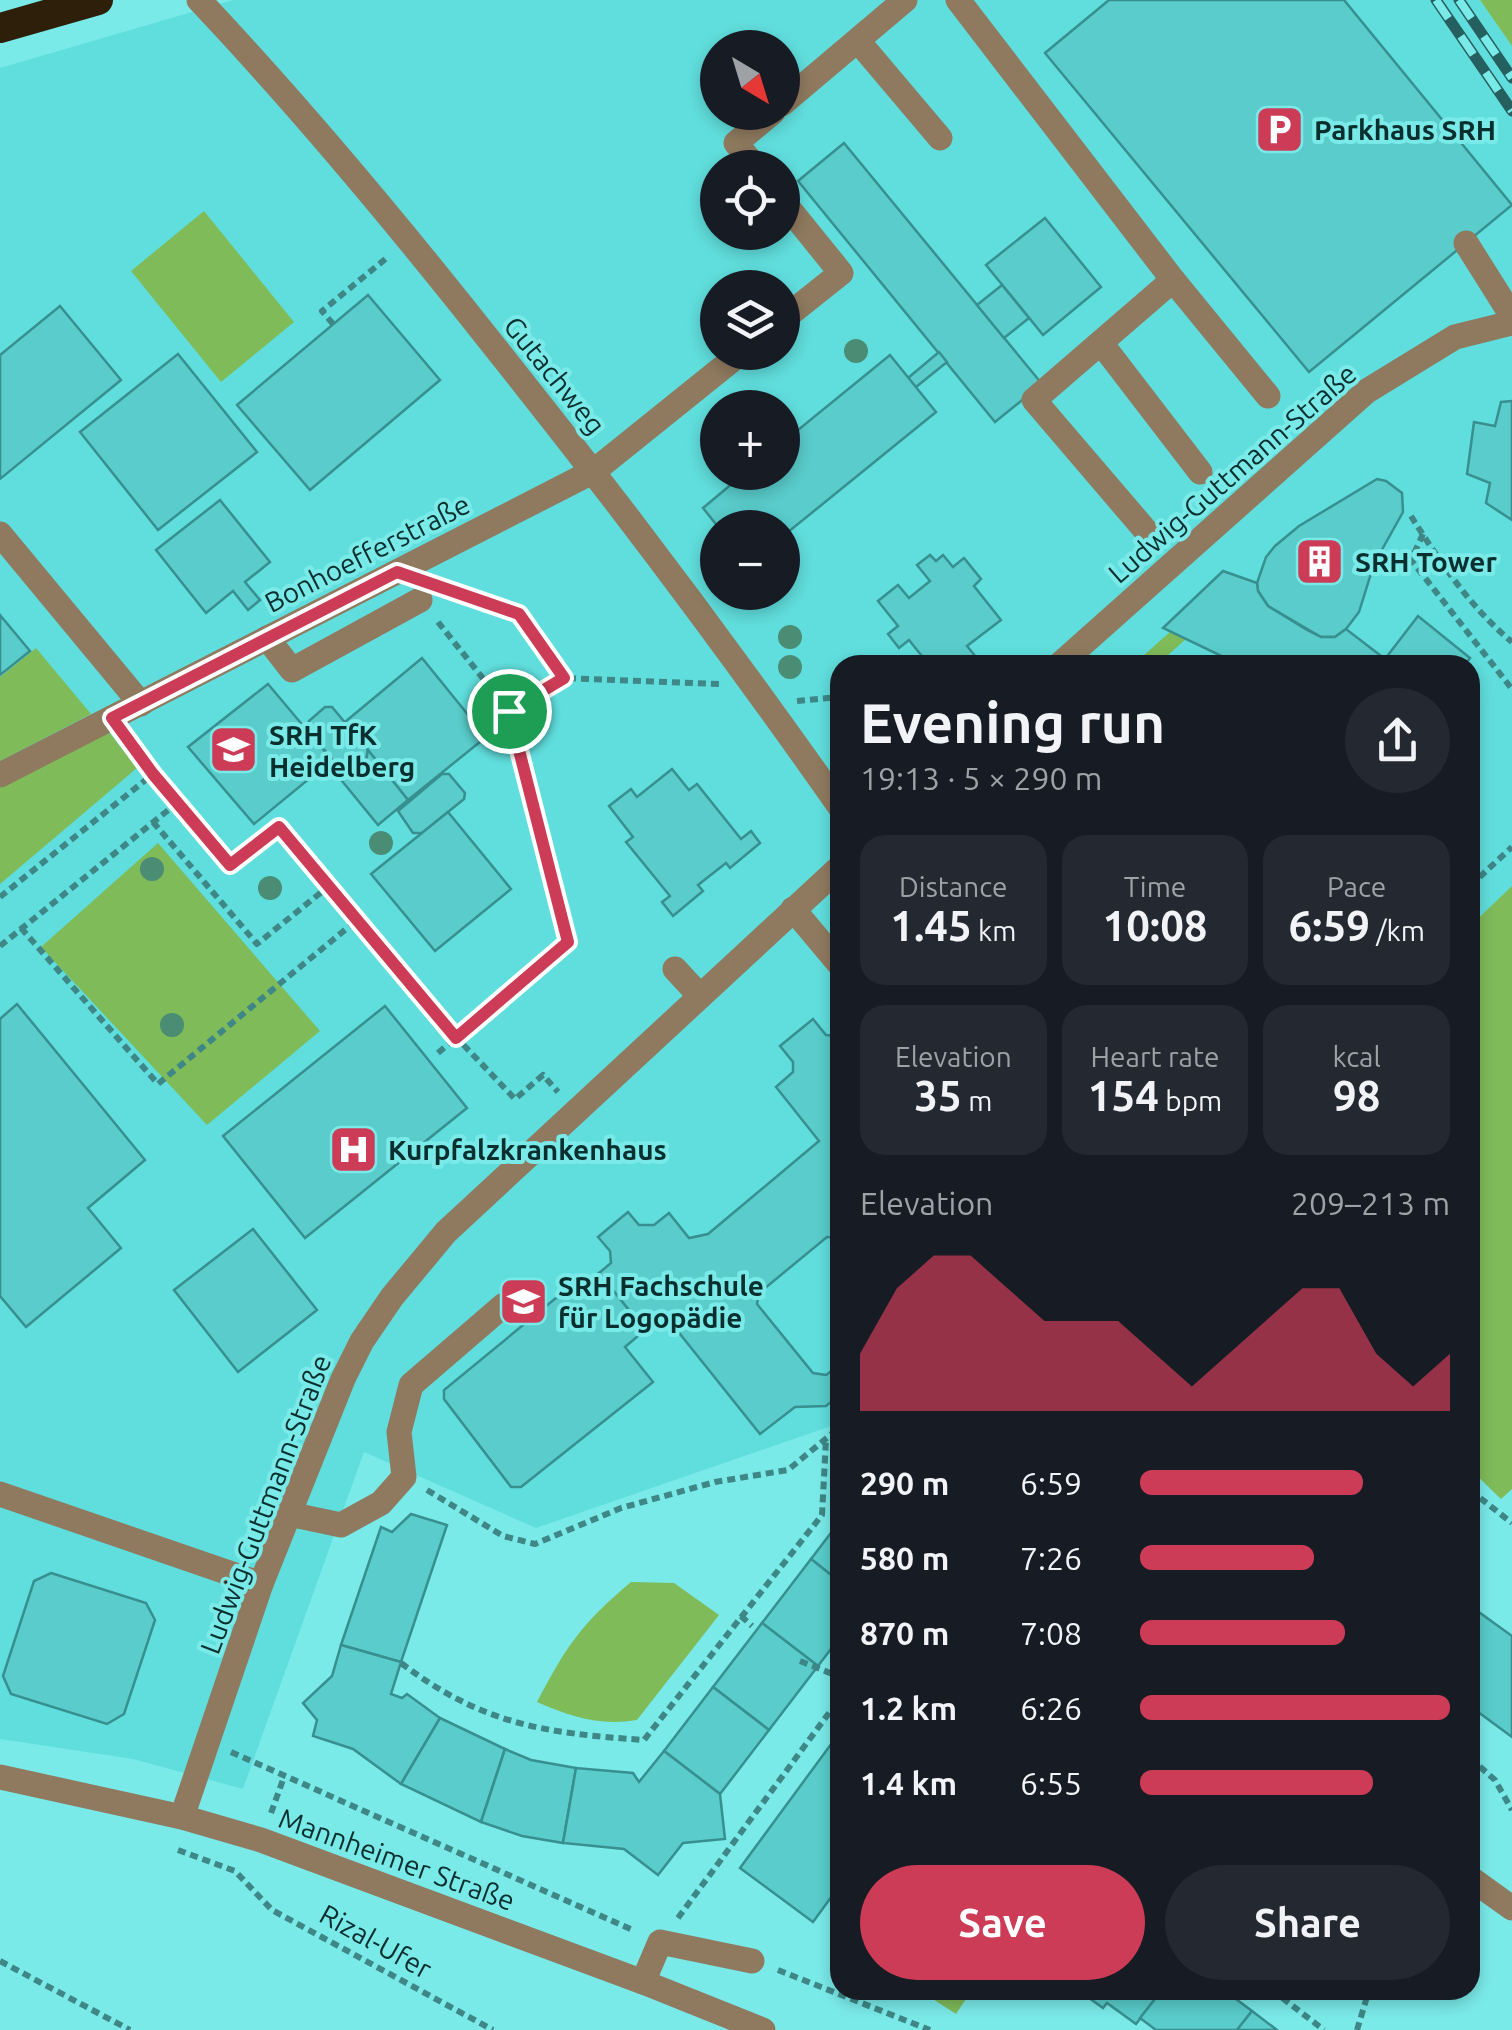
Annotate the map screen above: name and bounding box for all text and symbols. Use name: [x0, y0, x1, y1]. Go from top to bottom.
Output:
north arrow: [700, 30, 800, 130]
map controls: [700, 30, 800, 610]
parking icon: Parkhaus SRH: [1253, 103, 1305, 155]
place label: Parkhaus SRH: [1314, 114, 1496, 145]
button: locate: [700, 150, 800, 250]
button: layers: [700, 270, 800, 370]
street label: Gutachweg: [498, 310, 612, 440]
street label: Ludwig-Guttmann-Straße: [1102, 357, 1362, 589]
button: +: [700, 390, 800, 490]
street label: Bonhoefferstraße: [259, 488, 475, 618]
button: −: [700, 510, 800, 610]
building icon: SRH Tower: [1294, 535, 1346, 587]
place label: SRH Tower: [1355, 546, 1497, 577]
pin: [467, 669, 552, 754]
icon: arrive: [482, 684, 537, 739]
button: share: [1345, 688, 1450, 793]
text: Evening run: [860, 692, 1165, 753]
place label: SRH TfK Heidelberg: [269, 719, 415, 782]
school or university icon: SRH TfK Heidelberg: [208, 724, 260, 776]
text: 19:13 · 5 × 290 m: [860, 760, 1102, 796]
text: Distance: [899, 871, 1008, 902]
text: Time: [1124, 871, 1186, 902]
text: Pace: [1327, 871, 1386, 902]
text: 1.45: [890, 902, 972, 949]
text: 10:08: [1102, 902, 1208, 949]
text: 6:59: [1288, 902, 1370, 949]
text: km: [972, 915, 1016, 946]
text: /km: [1370, 915, 1425, 946]
text: Elevation: [895, 1041, 1012, 1072]
text: Heart rate: [1091, 1041, 1219, 1072]
text: kcal: [1332, 1041, 1381, 1072]
text: 35: [914, 1072, 962, 1119]
text: 154: [1088, 1072, 1159, 1119]
text: 98: [1333, 1072, 1380, 1119]
text: m: [962, 1085, 992, 1116]
text: bpm: [1159, 1085, 1222, 1116]
hospital icon: Kurpfalzkrankenhaus: [327, 1123, 379, 1175]
place label: Kurpfalzkrankenhaus: [388, 1134, 667, 1165]
text: Elevation: [860, 1185, 993, 1221]
text: 209–213 m: [1291, 1185, 1450, 1221]
place label: SRH Fachschule für Logopädie: [558, 1270, 764, 1333]
school or university icon: SRH Fachschule für Logopädie: [497, 1275, 549, 1327]
street label: Ludwig-Guttmann-Straße: [194, 1350, 336, 1658]
text: 290 m: [860, 1465, 949, 1501]
text: 6:59: [1020, 1465, 1082, 1501]
text: 580 m: [860, 1540, 949, 1576]
text: 7:26: [1020, 1540, 1082, 1576]
text: 870 m: [860, 1615, 949, 1651]
text: 7:08: [1020, 1615, 1082, 1651]
text: 1.2 km: [860, 1690, 957, 1726]
text: 6:26: [1020, 1690, 1082, 1726]
text: 1.4 km: [860, 1765, 957, 1801]
text: 6:55: [1020, 1765, 1082, 1801]
street label: Mannheimer Straße: [275, 1802, 519, 1916]
button: Save: [860, 1865, 1145, 1980]
button: Share: [1165, 1865, 1450, 1980]
street label: Rizal-Ufer: [315, 1898, 438, 1984]

